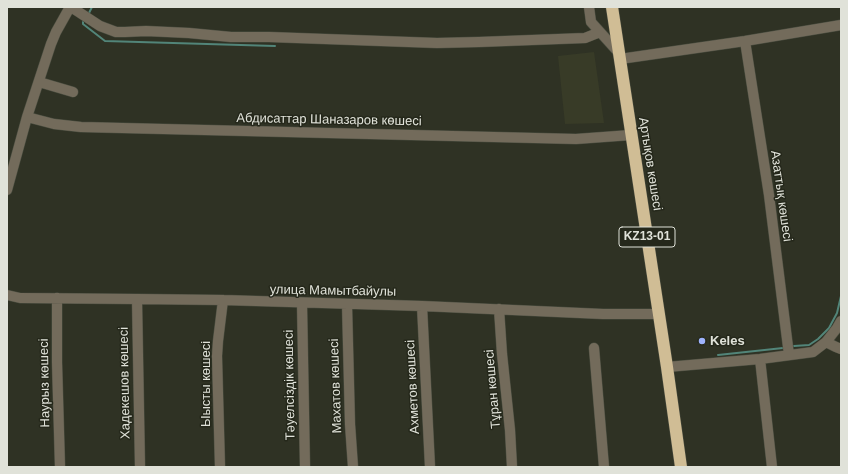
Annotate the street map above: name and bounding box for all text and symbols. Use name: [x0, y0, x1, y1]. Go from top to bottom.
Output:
street label: Абдисаттар Шаназаров көшесі: [236, 111, 422, 129]
street label: Артықов көшесі: [635, 116, 665, 212]
street label: Азаттық көшесі: [767, 149, 795, 243]
road number: KZ13-01: [619, 227, 675, 247]
street label: улица Мамытбайулы: [270, 282, 396, 300]
street label: Хадекешов көшесі: [116, 327, 134, 439]
street label: Тәуелсіздік көшесі: [281, 330, 299, 440]
place label: Keles: [710, 333, 745, 349]
marker: Keles: [697, 336, 707, 346]
street label: Наурыз көшесі: [36, 338, 54, 428]
street label: Махатов көшесі: [327, 338, 345, 434]
street label: Ахметов көшесі: [403, 339, 423, 435]
street label: Ыысты көшесі: [198, 341, 214, 427]
street label: Тұран көшесі: [482, 349, 504, 429]

